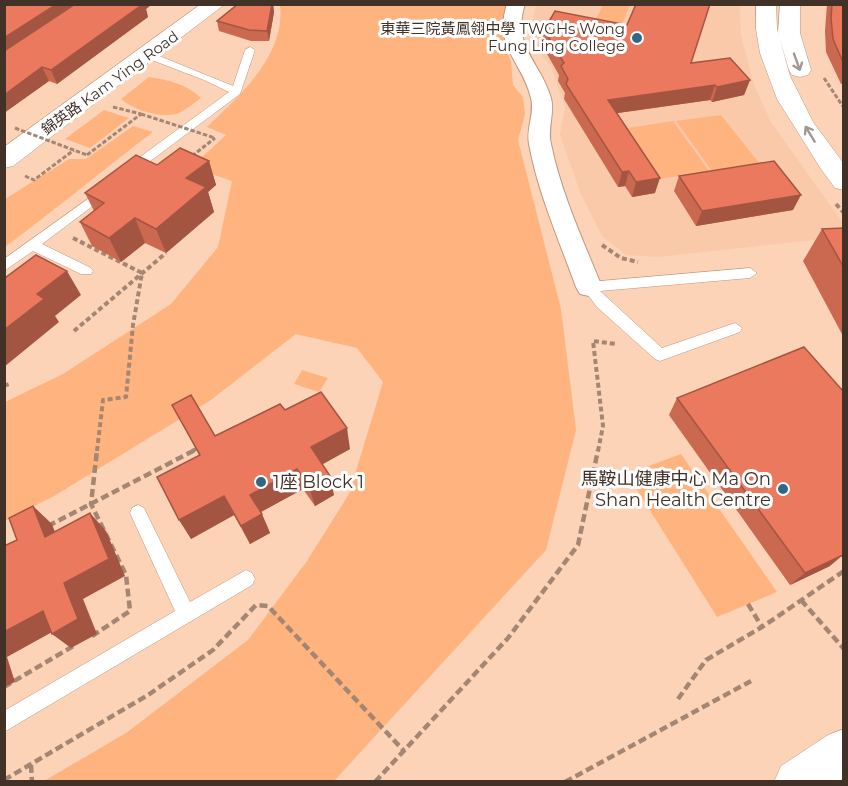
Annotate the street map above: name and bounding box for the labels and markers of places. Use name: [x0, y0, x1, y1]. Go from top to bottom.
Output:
place label: 東華三院黃鳳翎中學 TWGHs Wong Fung Ling College: [380, 19, 625, 55]
marker: 東華三院黃鳳翎中學 TWGHs Wong Fung Ling College: [630, 31, 644, 45]
place label: 馬鞍山健康中心 Ma On Shan Health Centre: [580, 468, 771, 511]
place label: 1座 Block 1: [273, 471, 364, 493]
marker: 1座 Block 1: [254, 475, 268, 489]
marker: 馬鞍山健康中心 Ma On Shan Health Centre: [776, 482, 790, 496]

